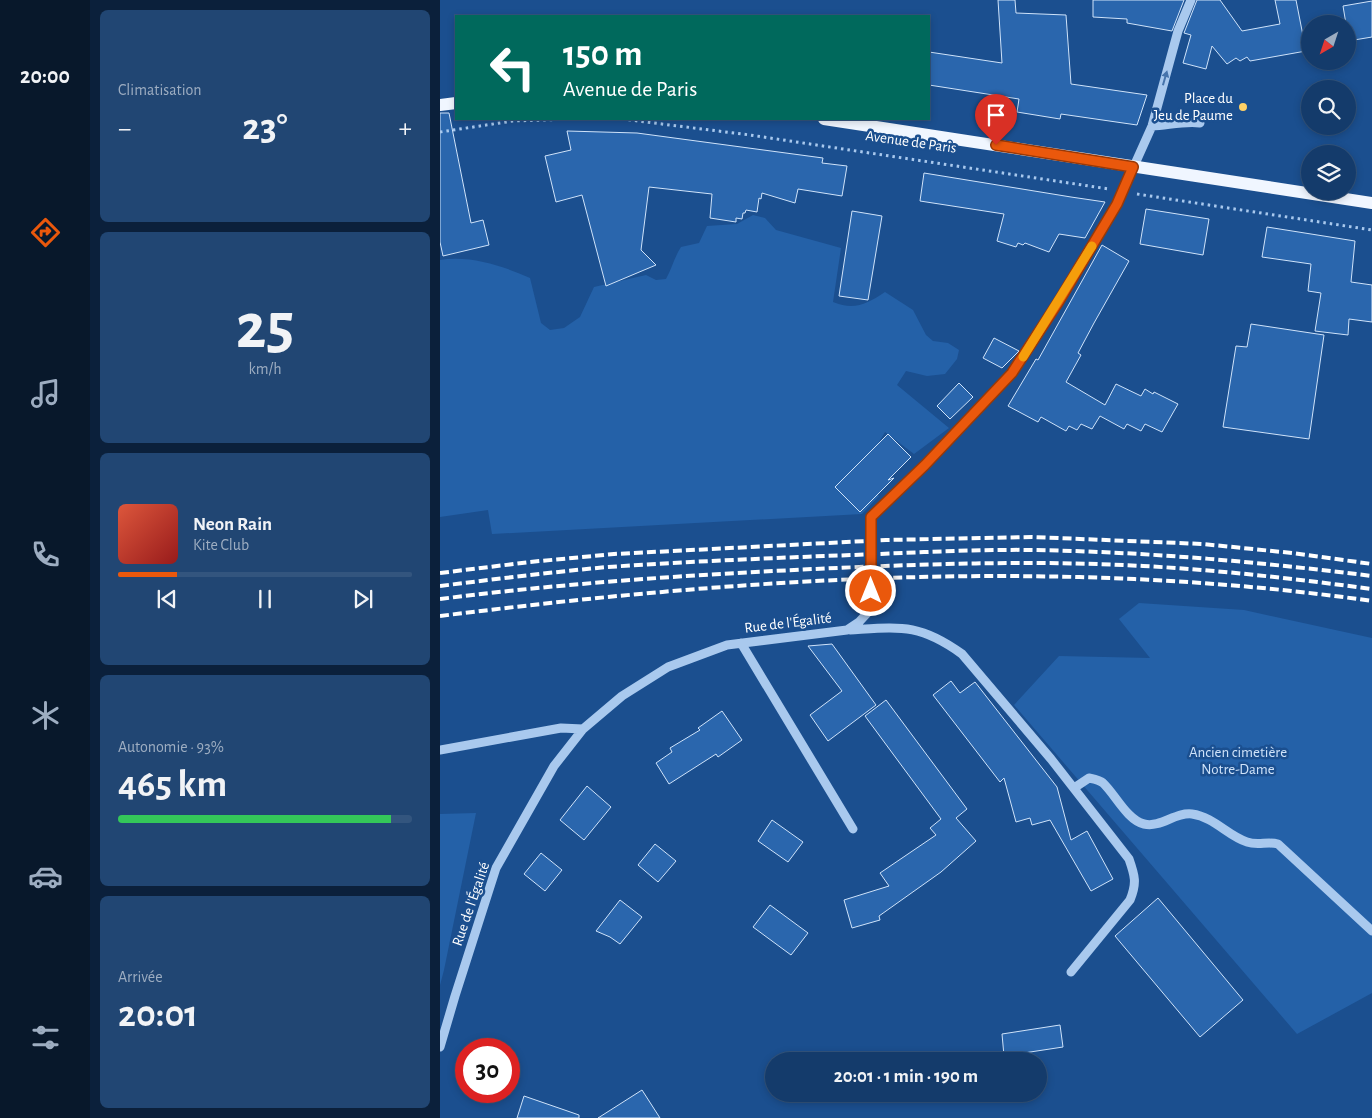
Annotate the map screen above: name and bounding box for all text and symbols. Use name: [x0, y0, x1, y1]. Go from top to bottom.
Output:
north arrow: [1301, 15, 1356, 70]
map controls: [1301, 15, 1356, 200]
icon: left: [480, 35, 545, 100]
text: 150 m: [563, 37, 643, 72]
text: 20:00: [20, 65, 70, 87]
one-way arrow: [1161, 71, 1169, 86]
text: Avenue de Paris: [563, 78, 697, 100]
button: search: [1301, 80, 1356, 135]
text: Climatisation: [118, 82, 202, 98]
place label: Place du Jeu de Paume: [1154, 91, 1233, 123]
pin: [975, 94, 1017, 145]
icon: arrive: [982, 101, 1010, 129]
marker: Place du Jeu de Paume: [1237, 101, 1249, 113]
text: 23°: [242, 109, 288, 147]
text: −: [118, 115, 131, 143]
text: +: [399, 115, 412, 143]
street label: Avenue de Paris: [865, 128, 957, 156]
button: layers: [1301, 145, 1356, 200]
icon: directions: [28, 215, 63, 250]
text: 25: [236, 295, 294, 360]
text: km/h: [248, 361, 282, 377]
icon: music: [28, 376, 63, 411]
text: Neon Rain: [193, 515, 272, 534]
icon: phone: [28, 537, 63, 572]
text: Kite Club: [193, 537, 249, 553]
position arrow: [844, 564, 896, 616]
icon: previous: [153, 585, 181, 613]
icon: pause: [251, 585, 279, 613]
icon: next: [349, 585, 377, 613]
street label: Rue de l'Égalité: [743, 608, 833, 636]
icon: climate: [28, 698, 63, 733]
text: Autonomie · 93%: [118, 739, 224, 755]
park label: Ancien cimetière Notre-Dame: [1189, 745, 1287, 777]
text: 465 km: [118, 766, 227, 804]
icon: car: [28, 859, 63, 894]
street label: Rue de l'Égalité: [448, 859, 492, 948]
text: Arrivée: [118, 969, 163, 985]
text: 20:01: [118, 996, 198, 1034]
icon: filters: [28, 1020, 63, 1055]
speed limit sign: 30: [455, 1038, 520, 1103]
text: 20:01 · 1 min · 190 m: [834, 1067, 978, 1086]

